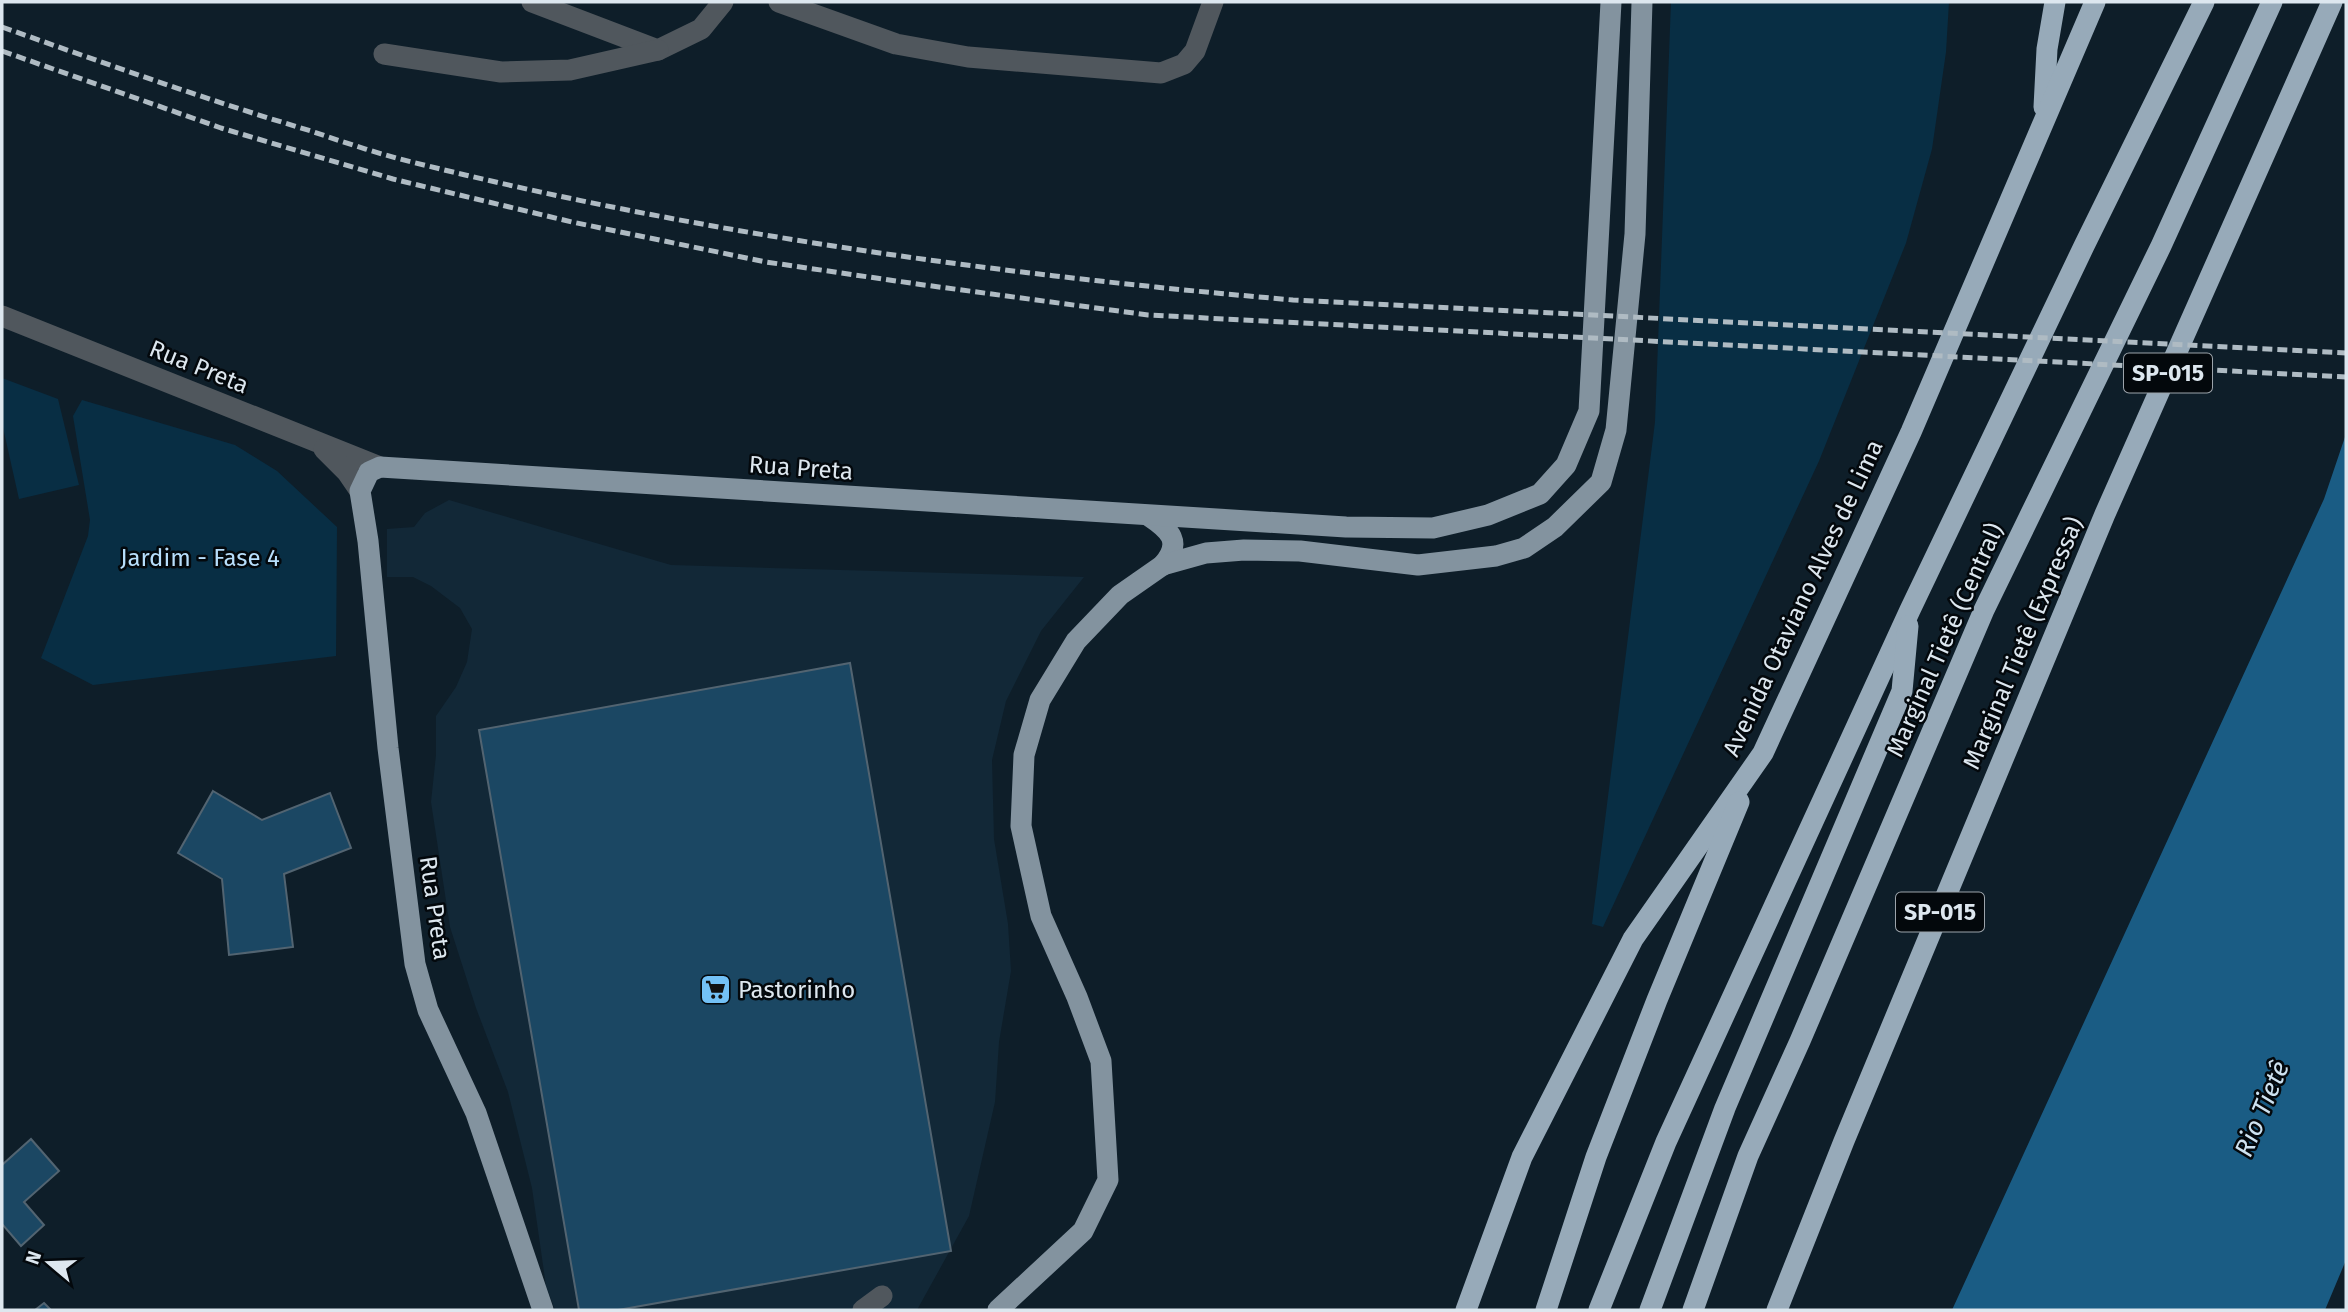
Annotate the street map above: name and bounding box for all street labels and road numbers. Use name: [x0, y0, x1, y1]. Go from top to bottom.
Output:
street label: Rua Preta: [145, 334, 253, 400]
road number: SP-015: [2124, 354, 2212, 392]
street label: Avenida Otaviano Alves de Lima: [1717, 435, 1889, 761]
street label: Rua Preta: [748, 450, 854, 486]
street label: Marginal Tietê (Expressa): [1957, 513, 2089, 773]
street label: Marginal Tietê (Central): [1881, 519, 2009, 761]
street label: Rua Preta: [414, 854, 456, 962]
road number: SP-015: [1896, 892, 1984, 931]

